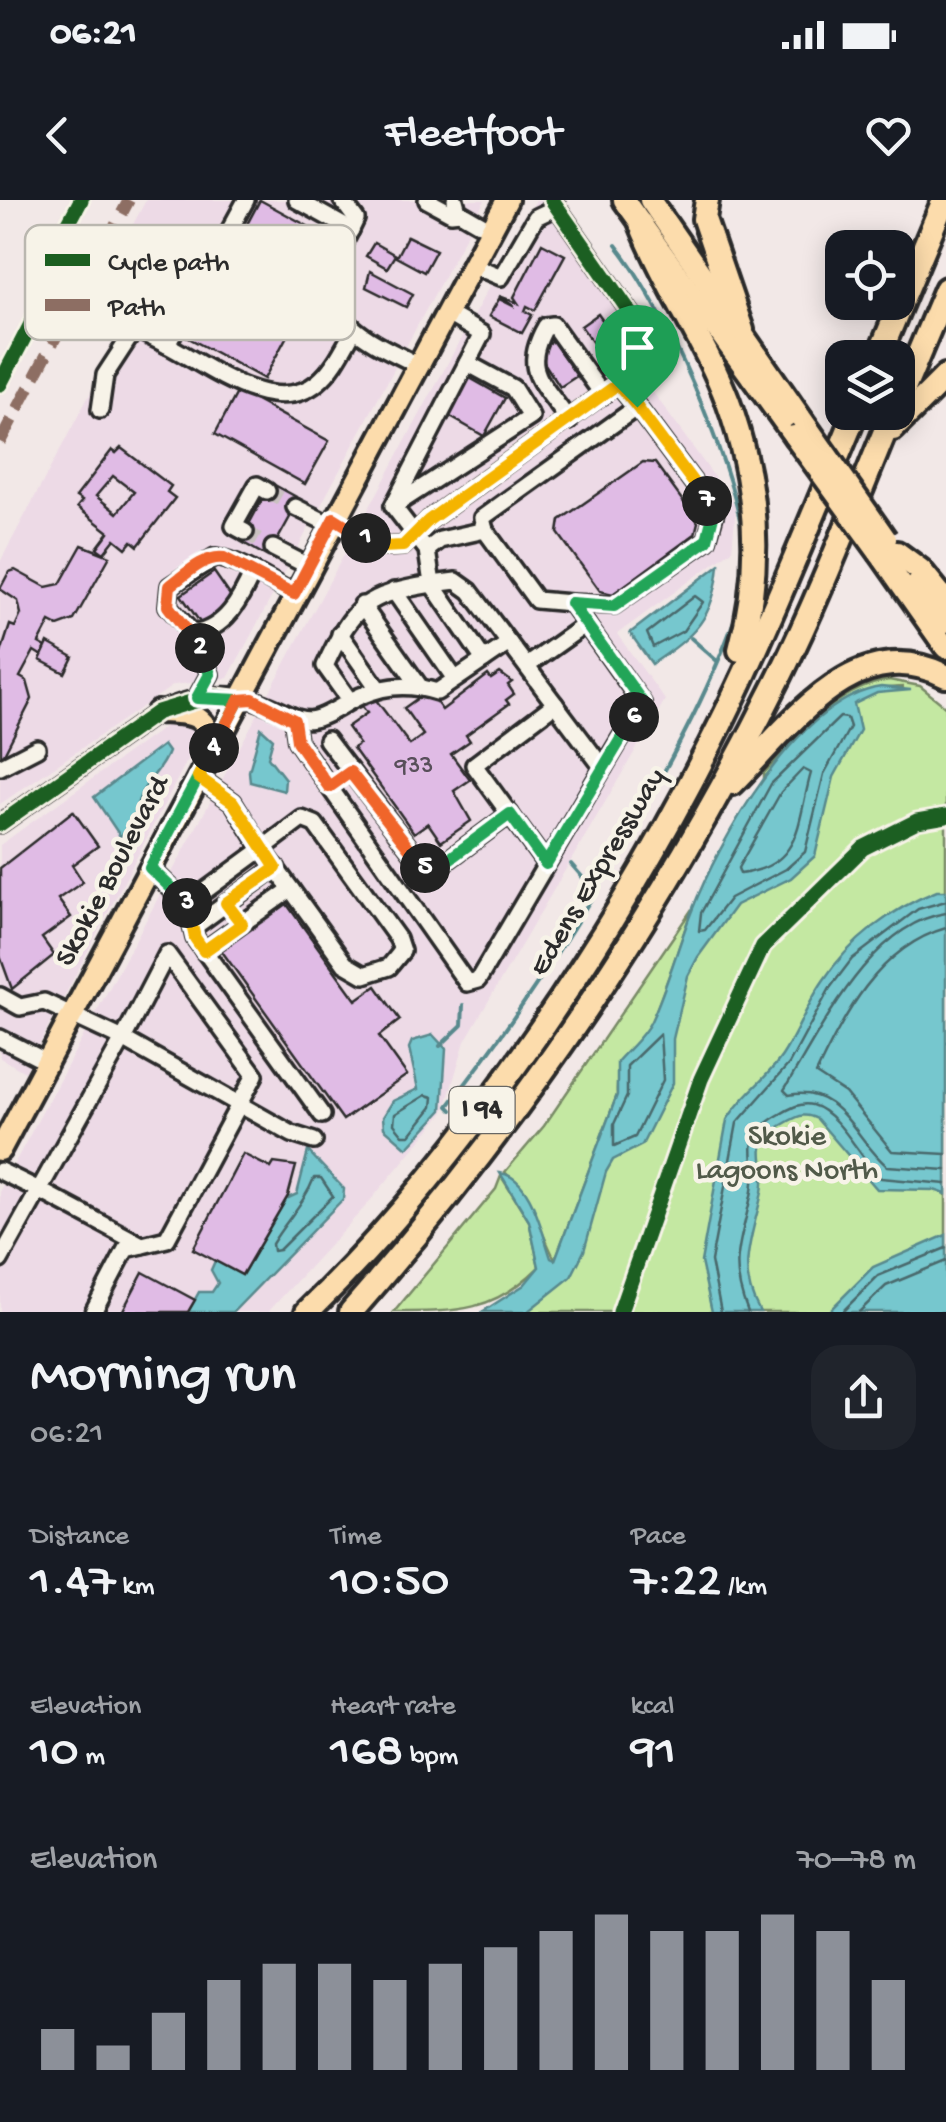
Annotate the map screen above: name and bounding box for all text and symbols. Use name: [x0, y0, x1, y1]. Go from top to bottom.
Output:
text: 06:21: [50, 13, 137, 57]
icon: back: [30, 108, 85, 163]
icon: heart: [861, 108, 916, 163]
text: Fleetfoot: [385, 109, 561, 162]
legend: [25, 225, 355, 340]
map controls: [825, 230, 915, 430]
button: locate: [825, 230, 915, 320]
text: Cycle path: [108, 248, 230, 281]
text: Path: [107, 293, 165, 326]
pin: [595, 305, 680, 408]
icon: arrive: [610, 320, 665, 375]
button: layers: [825, 340, 915, 430]
pin: 7: [682, 476, 732, 526]
text: 7: [700, 484, 714, 517]
pin: 1: [341, 513, 391, 563]
text: 1: [360, 521, 372, 554]
pin: 2: [175, 623, 225, 673]
text: 2: [193, 631, 207, 664]
pin: 6: [609, 692, 659, 742]
text: 6: [627, 700, 641, 733]
pin: 4: [189, 723, 239, 773]
text: 4: [207, 731, 221, 764]
house number: 933: [394, 753, 433, 782]
street label: Edens Expressway: [523, 763, 675, 983]
street label: Skokie Boulevard: [49, 769, 180, 973]
pin: 5: [400, 843, 450, 893]
text: 5: [418, 851, 432, 884]
pin: 3: [162, 878, 212, 928]
text: 3: [180, 886, 194, 919]
road number: I 94: [450, 1087, 514, 1133]
park label: Skokie Lagoons North: [696, 1121, 878, 1190]
button: share: [811, 1345, 916, 1450]
text: Morning run: [30, 1346, 296, 1410]
text: 06:21: [30, 1416, 103, 1454]
text: Distance: [30, 1521, 129, 1554]
text: Time: [330, 1521, 382, 1554]
text: Pace: [631, 1521, 686, 1554]
text: 1.47: [30, 1554, 116, 1613]
text: 10:50: [330, 1554, 449, 1613]
text: 7:22: [631, 1554, 721, 1613]
text: km: [116, 1571, 155, 1604]
text: /km: [721, 1571, 767, 1604]
text: Elevation: [30, 1691, 141, 1724]
text: Heart rate: [330, 1691, 456, 1724]
text: kcal: [631, 1691, 674, 1724]
text: 10: [30, 1724, 79, 1783]
text: 168: [330, 1724, 403, 1783]
text: 91: [631, 1724, 676, 1783]
text: m: [79, 1741, 105, 1774]
text: bpm: [403, 1741, 458, 1774]
text: Elevation: [30, 1842, 157, 1880]
text: 70–78 m: [797, 1842, 916, 1880]

